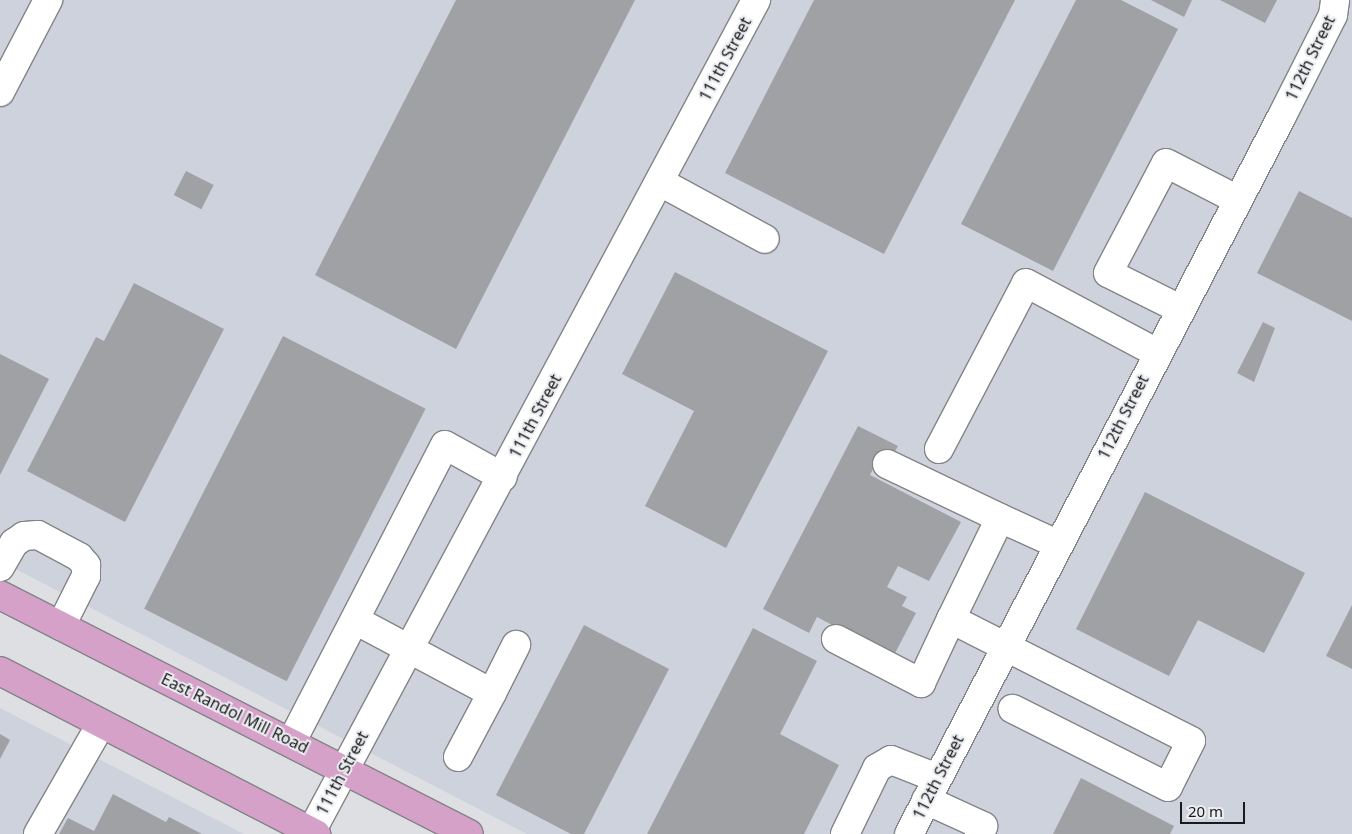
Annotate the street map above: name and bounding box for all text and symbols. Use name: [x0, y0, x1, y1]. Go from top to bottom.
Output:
street label: 112th Street: [1281, 12, 1339, 104]
street label: 111th Street: [695, 14, 755, 104]
street label: 111th Street: [505, 371, 565, 461]
street label: 112th Street: [1094, 372, 1152, 462]
street label: East Randol Mill Road: [158, 669, 312, 757]
street label: 111th Street: [312, 728, 372, 818]
street label: 112th Street: [909, 732, 967, 822]
scale bar: [1182, 792, 1247, 824]
text: 20 m: [1188, 801, 1223, 821]

